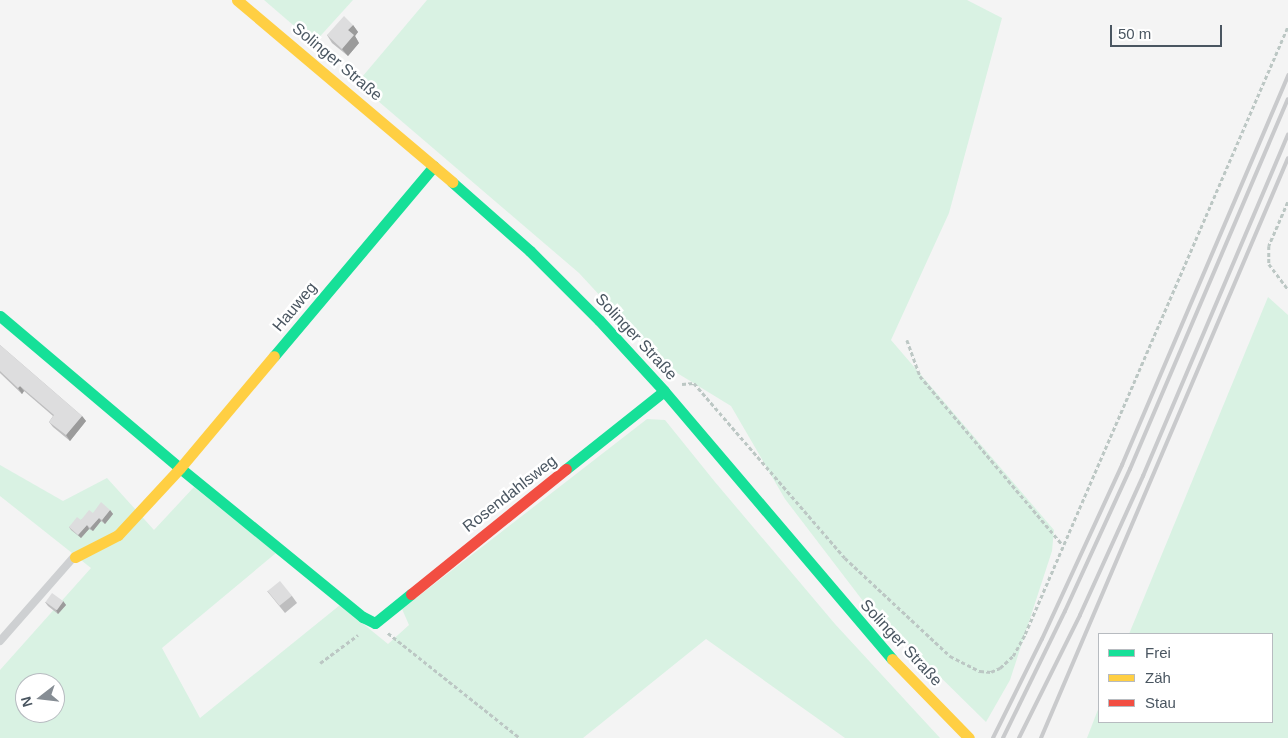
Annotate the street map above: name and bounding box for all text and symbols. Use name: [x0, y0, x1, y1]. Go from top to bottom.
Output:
scale bar: [1113, 15, 1226, 47]
street label: Solinger Straße: [288, 19, 386, 105]
text: 50 m: [1118, 25, 1151, 42]
street label: Hauweg: [269, 278, 321, 336]
street label: Solinger Straße: [591, 290, 681, 384]
street label: Rosendahlsweg: [459, 451, 561, 537]
street label: Solinger Straße: [856, 596, 946, 690]
legend: [1098, 633, 1273, 723]
text: Frei: [1145, 644, 1171, 661]
text: Zäh: [1145, 669, 1171, 686]
north arrow: [15, 673, 65, 723]
text: Stau: [1145, 694, 1176, 711]
text: N: [17, 695, 36, 709]

